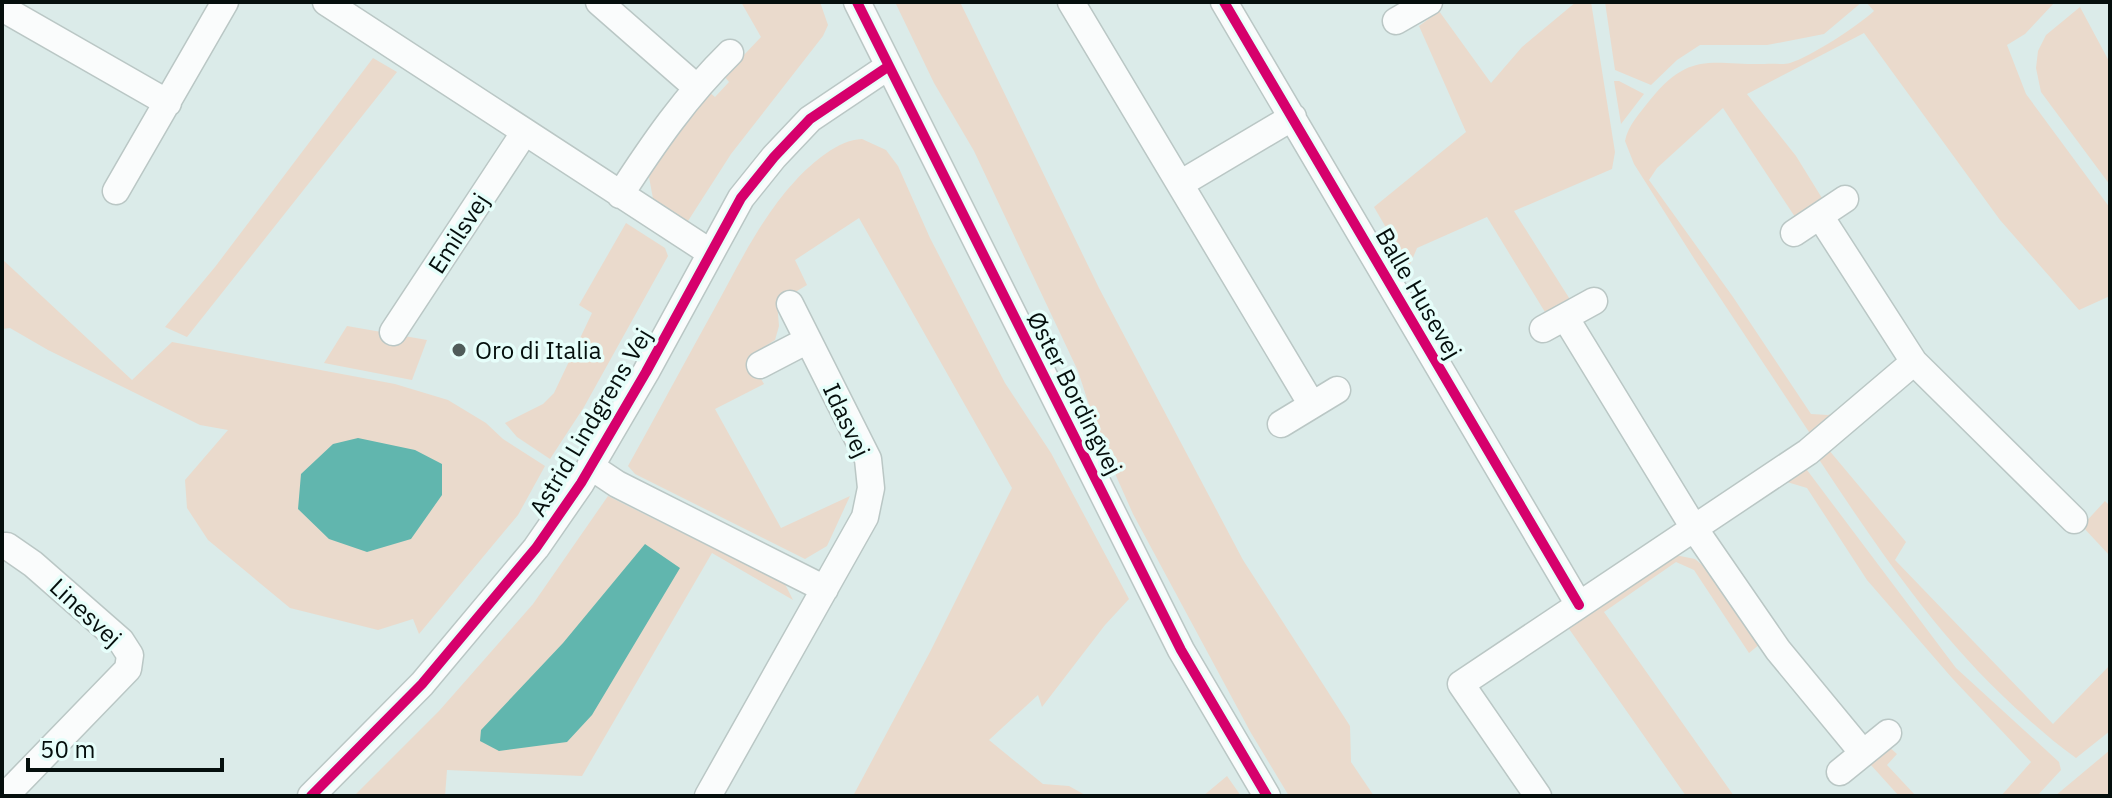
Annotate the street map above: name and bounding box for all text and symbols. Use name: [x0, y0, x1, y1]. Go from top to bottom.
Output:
street label: Emilsvej: [420, 187, 496, 279]
street label: Balle Husevej: [1369, 222, 1469, 364]
street label: Øster Bordingvej: [1020, 306, 1130, 480]
street label: Astrid Lindgrens Vej: [521, 322, 659, 522]
place label: Oro di Italia: [475, 334, 602, 366]
marker: Oro di Italia: [450, 341, 468, 359]
street label: Idasvej: [816, 378, 878, 462]
street label: Linesvej: [43, 571, 129, 653]
scale bar: [28, 722, 222, 772]
text: 50 m: [40, 733, 95, 765]

